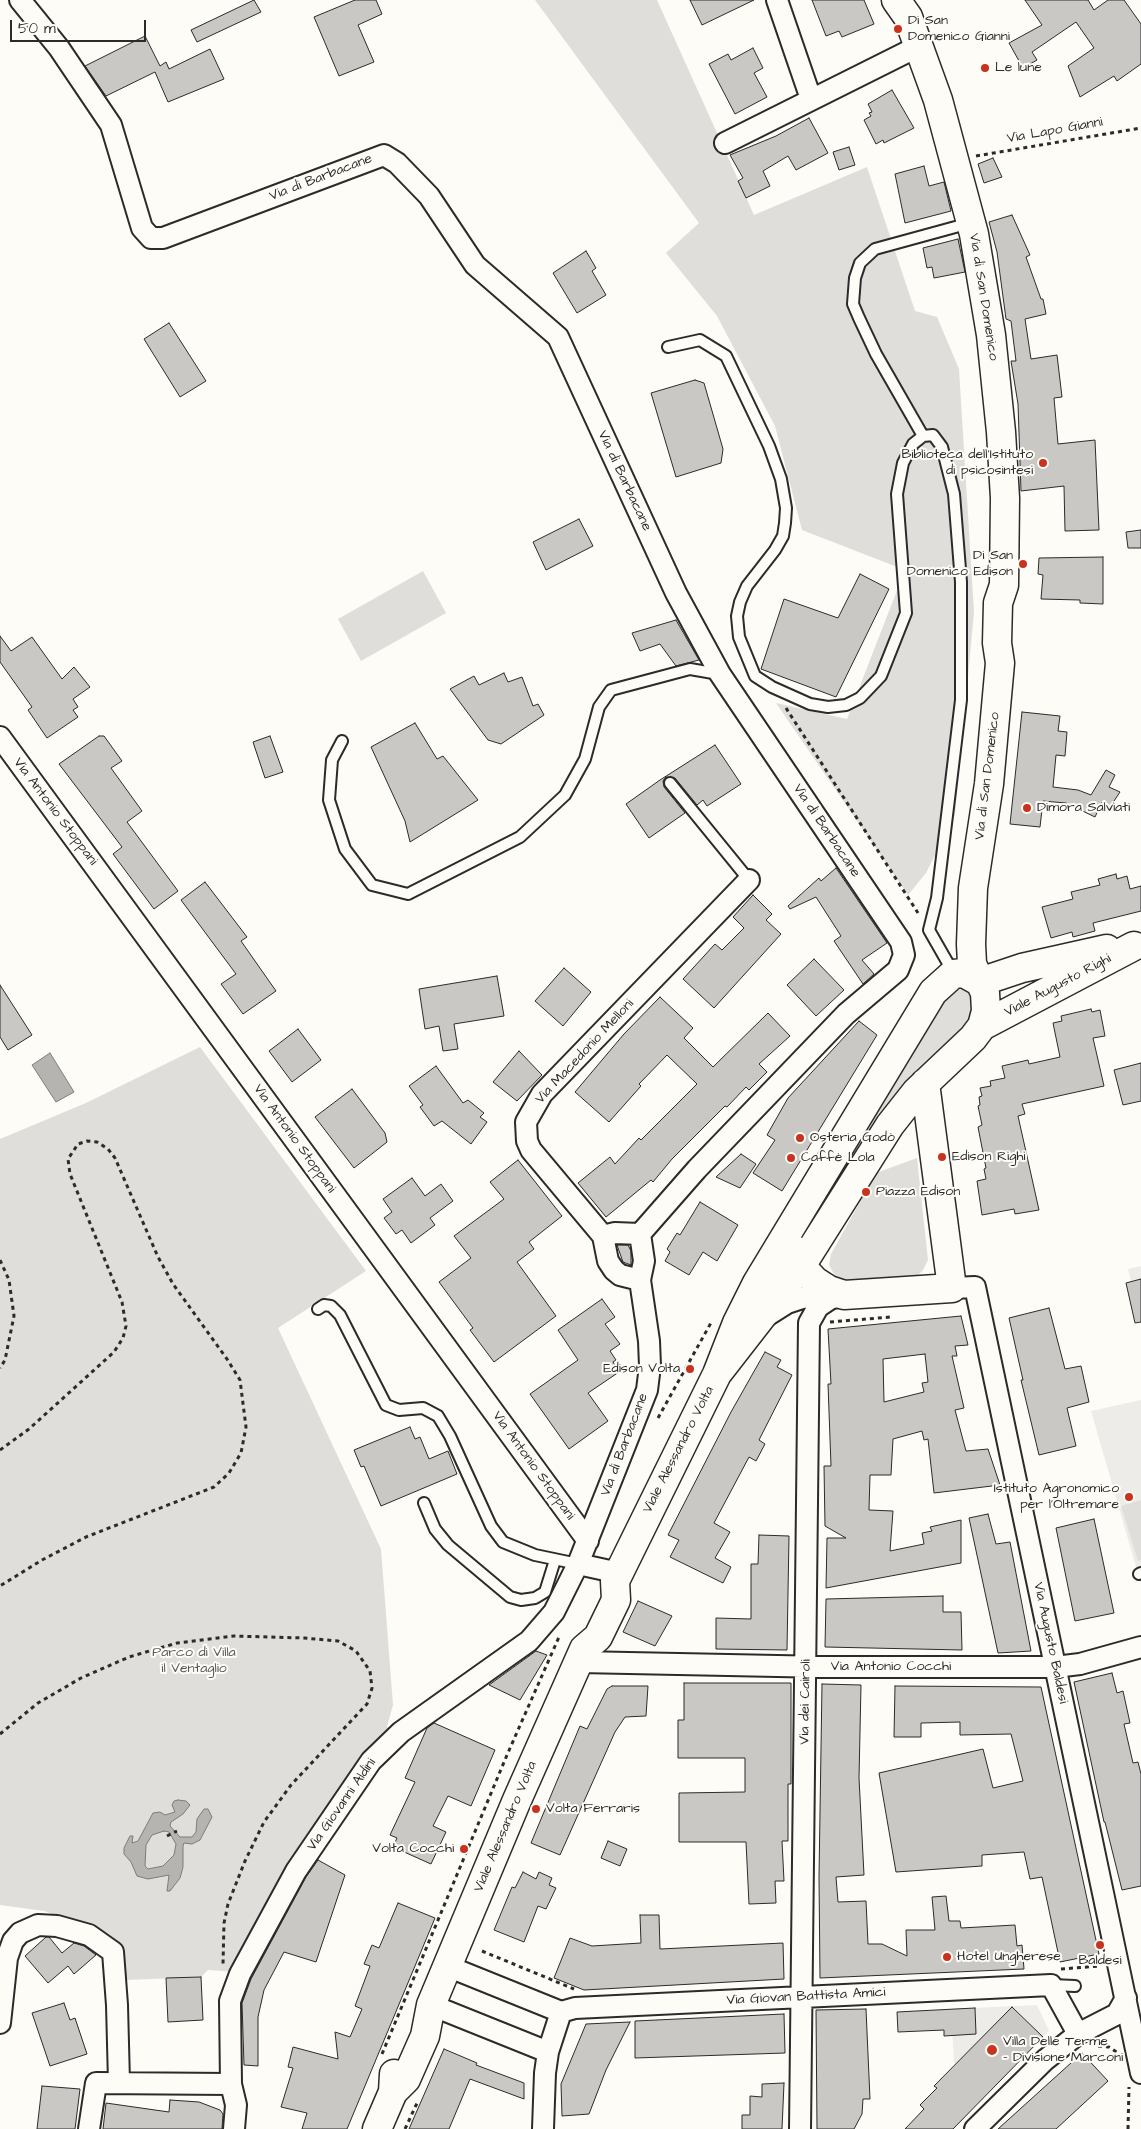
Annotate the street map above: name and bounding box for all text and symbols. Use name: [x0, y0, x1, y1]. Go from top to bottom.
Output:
scale bar: [12, 10, 149, 42]
place label: Di San Domenico Gianni: [908, 13, 1010, 46]
text: 50 m: [18, 18, 56, 39]
marker: Di San Domenico Gianni: [892, 23, 904, 35]
place label: Le lune: [995, 60, 1042, 76]
marker: Le lune: [979, 62, 991, 74]
street label: Via Lapo Gianni: [1006, 114, 1104, 148]
street label: Via di Barbacane: [267, 151, 375, 205]
street label: Via di San Domenico: [965, 232, 1001, 362]
street label: Via di Barbacane: [593, 428, 655, 534]
place label: Biblioteca dell'Istituto di psicosintesi: [901, 447, 1033, 480]
marker: Biblioteca dell'Istituto di psicosintesi: [1037, 457, 1049, 469]
place label: Di San Domenico Edison: [907, 548, 1013, 580]
marker: Di San Domenico Edison: [1017, 558, 1029, 570]
street label: Via di San Domenico: [972, 711, 1004, 841]
street label: Via Antonio Stoppani: [9, 755, 101, 869]
street label: Via di Barbacane: [789, 781, 863, 881]
place label: Dimora Salviati: [1037, 800, 1130, 816]
marker: Dimora Salviati: [1021, 802, 1033, 814]
street label: Viale Augusto Righi: [1002, 951, 1114, 1021]
street label: Via Macedonio Melloni: [532, 996, 638, 1108]
street label: Via Antonio Stoppani: [249, 1081, 339, 1197]
place label: Osteria Godò: [810, 1130, 895, 1146]
marker: Osteria Godò: [794, 1132, 806, 1144]
place label: Edison Righi: [952, 1149, 1025, 1165]
place label: Caffè Lola: [801, 1150, 875, 1166]
marker: Edison Righi: [936, 1151, 948, 1163]
marker: Caffè Lola: [785, 1152, 797, 1164]
place label: Piazza Edison: [876, 1184, 960, 1200]
marker: Piazza Edison: [860, 1186, 872, 1198]
place label: Edison Volta: [603, 1361, 680, 1377]
marker: Edison Volta: [684, 1363, 696, 1375]
street label: Viale Alessandro Volta: [640, 1384, 718, 1516]
street label: Via di Barbacane: [598, 1391, 652, 1499]
street label: Via Antonio Stoppani: [488, 1408, 578, 1524]
place label: Istituto Agronomico per l'Oltremare: [994, 1481, 1119, 1514]
marker: Istituto Agronomico per l'Oltremare: [1123, 1491, 1135, 1503]
street label: Via Augusto Baldesi: [1029, 1581, 1071, 1705]
park label: Parco di Villa il Ventaglio: [152, 1645, 236, 1678]
street label: Via dei Cairoli: [797, 1659, 815, 1745]
street label: Via Antonio Cocchi: [831, 1659, 951, 1675]
street label: Via Giovanni Aldini: [304, 1756, 380, 1854]
street label: Viale Alessandro Volta: [471, 1759, 541, 1895]
place label: Volta Ferraris: [546, 1801, 640, 1817]
marker: Volta Ferraris: [530, 1803, 542, 1815]
place label: Volta Cocchi: [372, 1841, 454, 1857]
marker: Volta Cocchi: [458, 1843, 470, 1855]
marker: Baldesi: [1094, 1939, 1106, 1951]
place label: Hotel Ungherese: [957, 1949, 1061, 1965]
marker: Hotel Ungherese: [941, 1951, 953, 1963]
place label: Baldesi: [1078, 1953, 1122, 1969]
street label: Via Giovan Battista Amici: [726, 1984, 886, 2010]
place label: Villa Delle Terme - Divisione Marconi: [1003, 2034, 1123, 2066]
marker: Villa Delle Terme - Divisione Marconi: [985, 2043, 999, 2057]

